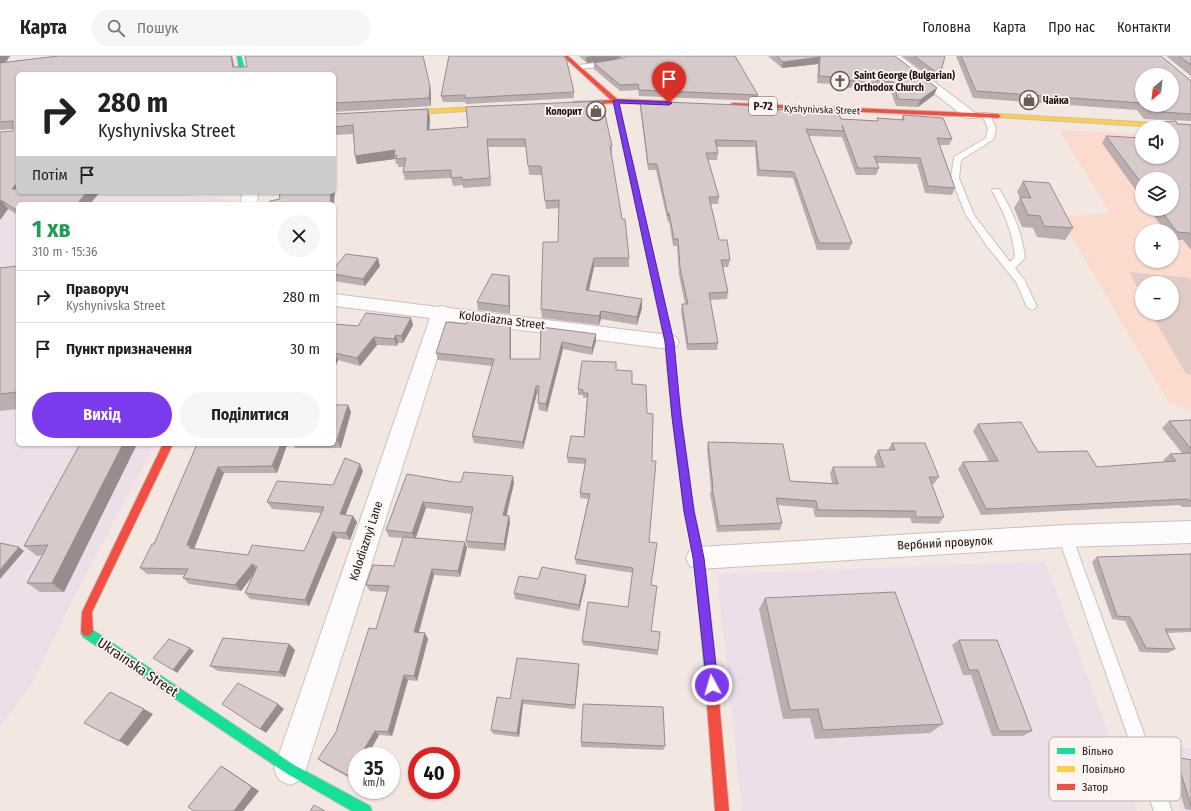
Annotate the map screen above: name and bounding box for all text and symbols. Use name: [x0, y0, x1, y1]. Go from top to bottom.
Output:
search box: [91, 10, 371, 46]
text: Карта: [20, 16, 67, 39]
icon: search: [105, 17, 127, 39]
text: Пошук: [137, 19, 178, 37]
text: Головна: [923, 19, 971, 36]
text: Карта: [993, 19, 1026, 36]
text: Про нас: [1048, 19, 1095, 36]
text: Контакти: [1117, 19, 1171, 36]
pin: [652, 62, 686, 103]
icon: arrive: [658, 68, 680, 90]
north arrow: [1135, 68, 1179, 112]
map controls: [1135, 68, 1179, 320]
place label: Saint George (Bulgarian) Orthodox Church: [854, 69, 955, 94]
church icon: Saint George (Bulgarian) Orthodox Church: [829, 70, 851, 92]
text: 280 m: [98, 86, 168, 119]
icon: right: [32, 88, 84, 140]
shop icon: Чайка: [1018, 89, 1040, 111]
place label: Чайка: [1043, 95, 1069, 107]
road number: Р-72: [749, 97, 777, 115]
shop icon: Колорит: [585, 100, 607, 122]
street label: Kyshynivska Street: [784, 103, 861, 117]
place label: Колорит: [546, 106, 583, 118]
text: Kyshynivska Street: [98, 120, 235, 142]
button: sound: [1135, 120, 1179, 164]
icon: arrive: [76, 164, 98, 186]
text: Потім: [32, 166, 68, 184]
button: layers: [1135, 172, 1179, 216]
text: 1 хв: [32, 215, 71, 243]
button: close: [278, 215, 320, 257]
button: +: [1135, 224, 1179, 268]
text: 310 m · 15:36: [32, 244, 98, 259]
button: −: [1135, 276, 1179, 320]
text: Праворуч: [66, 280, 129, 298]
icon: right: [32, 286, 54, 308]
text: 280 m: [283, 288, 320, 306]
text: Kyshynivska Street: [66, 298, 165, 313]
street label: Kolodiazna Street: [458, 308, 546, 332]
icon: arrive: [32, 338, 54, 360]
text: Пункт призначення: [66, 340, 192, 358]
text: 30 m: [290, 340, 320, 358]
button: Вихід: [32, 392, 172, 438]
button: Поділитися: [180, 392, 320, 438]
street label: Kolodiaznyi Lane: [347, 499, 385, 583]
street label: Вербний провулок: [897, 533, 993, 552]
street label: Ukrainska Street: [94, 634, 182, 701]
position arrow: [691, 664, 733, 706]
legend: [1049, 737, 1181, 801]
text: Вільно: [1082, 745, 1113, 758]
speed limit sign: 40: [408, 747, 460, 799]
text: 35: [364, 756, 384, 780]
text: Повільно: [1082, 763, 1125, 776]
text: km/h: [363, 777, 385, 789]
text: Затор: [1082, 781, 1108, 794]

